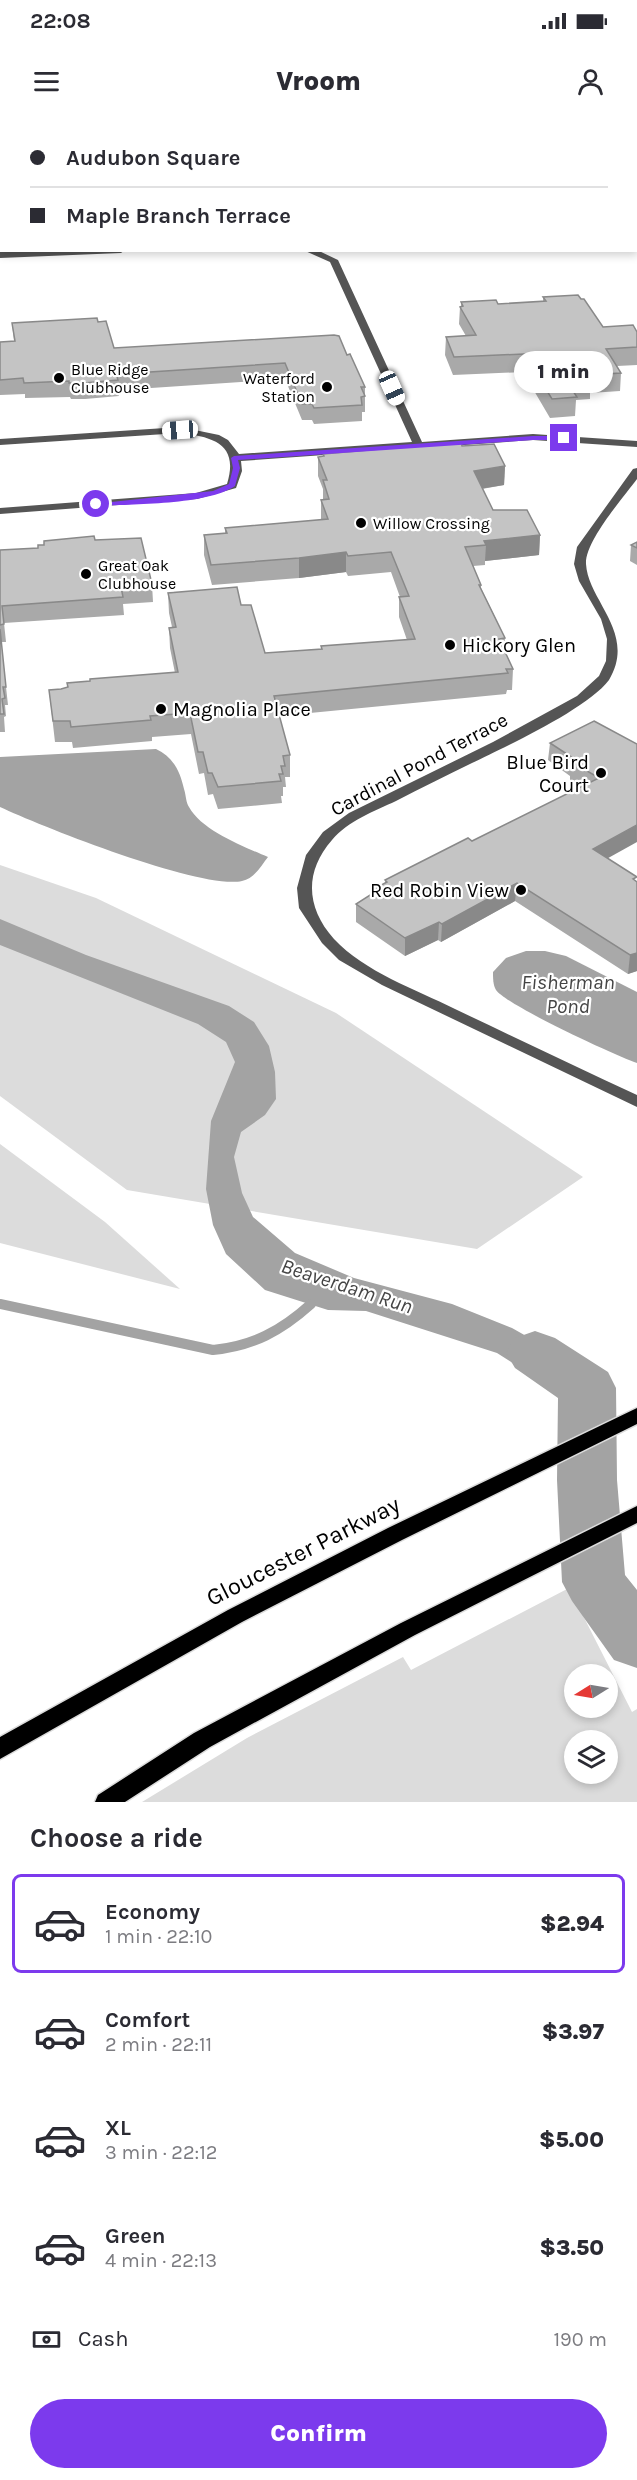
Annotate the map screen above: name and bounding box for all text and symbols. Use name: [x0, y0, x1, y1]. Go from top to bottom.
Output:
text: 22:08: [30, 8, 91, 34]
icon: menu: [30, 65, 63, 98]
text: Vroom: [276, 65, 361, 97]
icon: person: [574, 65, 607, 98]
text: Audubon Square: [66, 145, 241, 171]
text: Maple Branch Terrace: [66, 203, 291, 229]
callout: 1 min: [514, 351, 614, 393]
place label: Blue Ridge Clubhouse: [71, 360, 149, 397]
text: 1 min: [537, 360, 590, 383]
car: [376, 368, 408, 408]
place label: Waterford Station: [243, 369, 315, 406]
marker: Blue Ridge Clubhouse: [52, 371, 66, 385]
marker: Waterford Station: [320, 380, 334, 394]
car: [161, 420, 199, 440]
route end: [550, 424, 577, 451]
route start: [82, 490, 109, 517]
place label: Willow Crossing: [373, 514, 490, 533]
marker: Willow Crossing: [354, 516, 368, 530]
place label: Great Oak Clubhouse: [98, 556, 176, 593]
marker: Great Oak Clubhouse: [79, 567, 93, 581]
place label: Hickory Glen: [462, 634, 576, 657]
marker: Hickory Glen: [443, 638, 457, 652]
place label: Magnolia Place: [173, 698, 311, 721]
marker: Magnolia Place: [154, 702, 168, 716]
street label: Cardinal Pond Terrace: [327, 708, 512, 821]
place label: Blue Bird Court: [506, 751, 589, 797]
marker: Blue Bird Court: [594, 766, 608, 780]
place label: Red Robin View: [370, 879, 510, 902]
marker: Red Robin View: [514, 883, 528, 897]
water label: Fisherman Pond: [521, 970, 615, 1018]
water label: Beaverdam Run: [278, 1253, 416, 1319]
street label: Gloucester Parkway: [202, 1490, 404, 1612]
north arrow: [564, 1664, 618, 1718]
map controls: [564, 1664, 618, 1784]
button: layers: [564, 1730, 618, 1784]
text: Choose a ride: [30, 1822, 203, 1854]
icon: car: [33, 1897, 87, 1951]
text: Economy: [105, 1899, 200, 1925]
text: $2.94: [540, 1911, 604, 1937]
text: 1 min · 22:10: [105, 1925, 212, 1948]
icon: car: [33, 2005, 87, 2059]
text: Comfort: [105, 2007, 190, 2033]
text: $3.97: [542, 2019, 604, 2045]
text: 2 min · 22:11: [105, 2033, 212, 2056]
icon: car: [33, 2113, 87, 2167]
text: XL: [105, 2115, 131, 2141]
text: $5.00: [539, 2127, 604, 2153]
text: 3 min · 22:12: [105, 2141, 217, 2164]
icon: car: [33, 2221, 87, 2275]
text: Green: [105, 2223, 166, 2249]
text: $3.50: [539, 2235, 604, 2261]
text: 4 min · 22:13: [105, 2249, 217, 2272]
icon: cash: [30, 2323, 63, 2356]
text: Cash: [78, 2326, 128, 2352]
text: 190 m: [553, 2328, 607, 2351]
button: Confirm: [30, 2399, 607, 2468]

